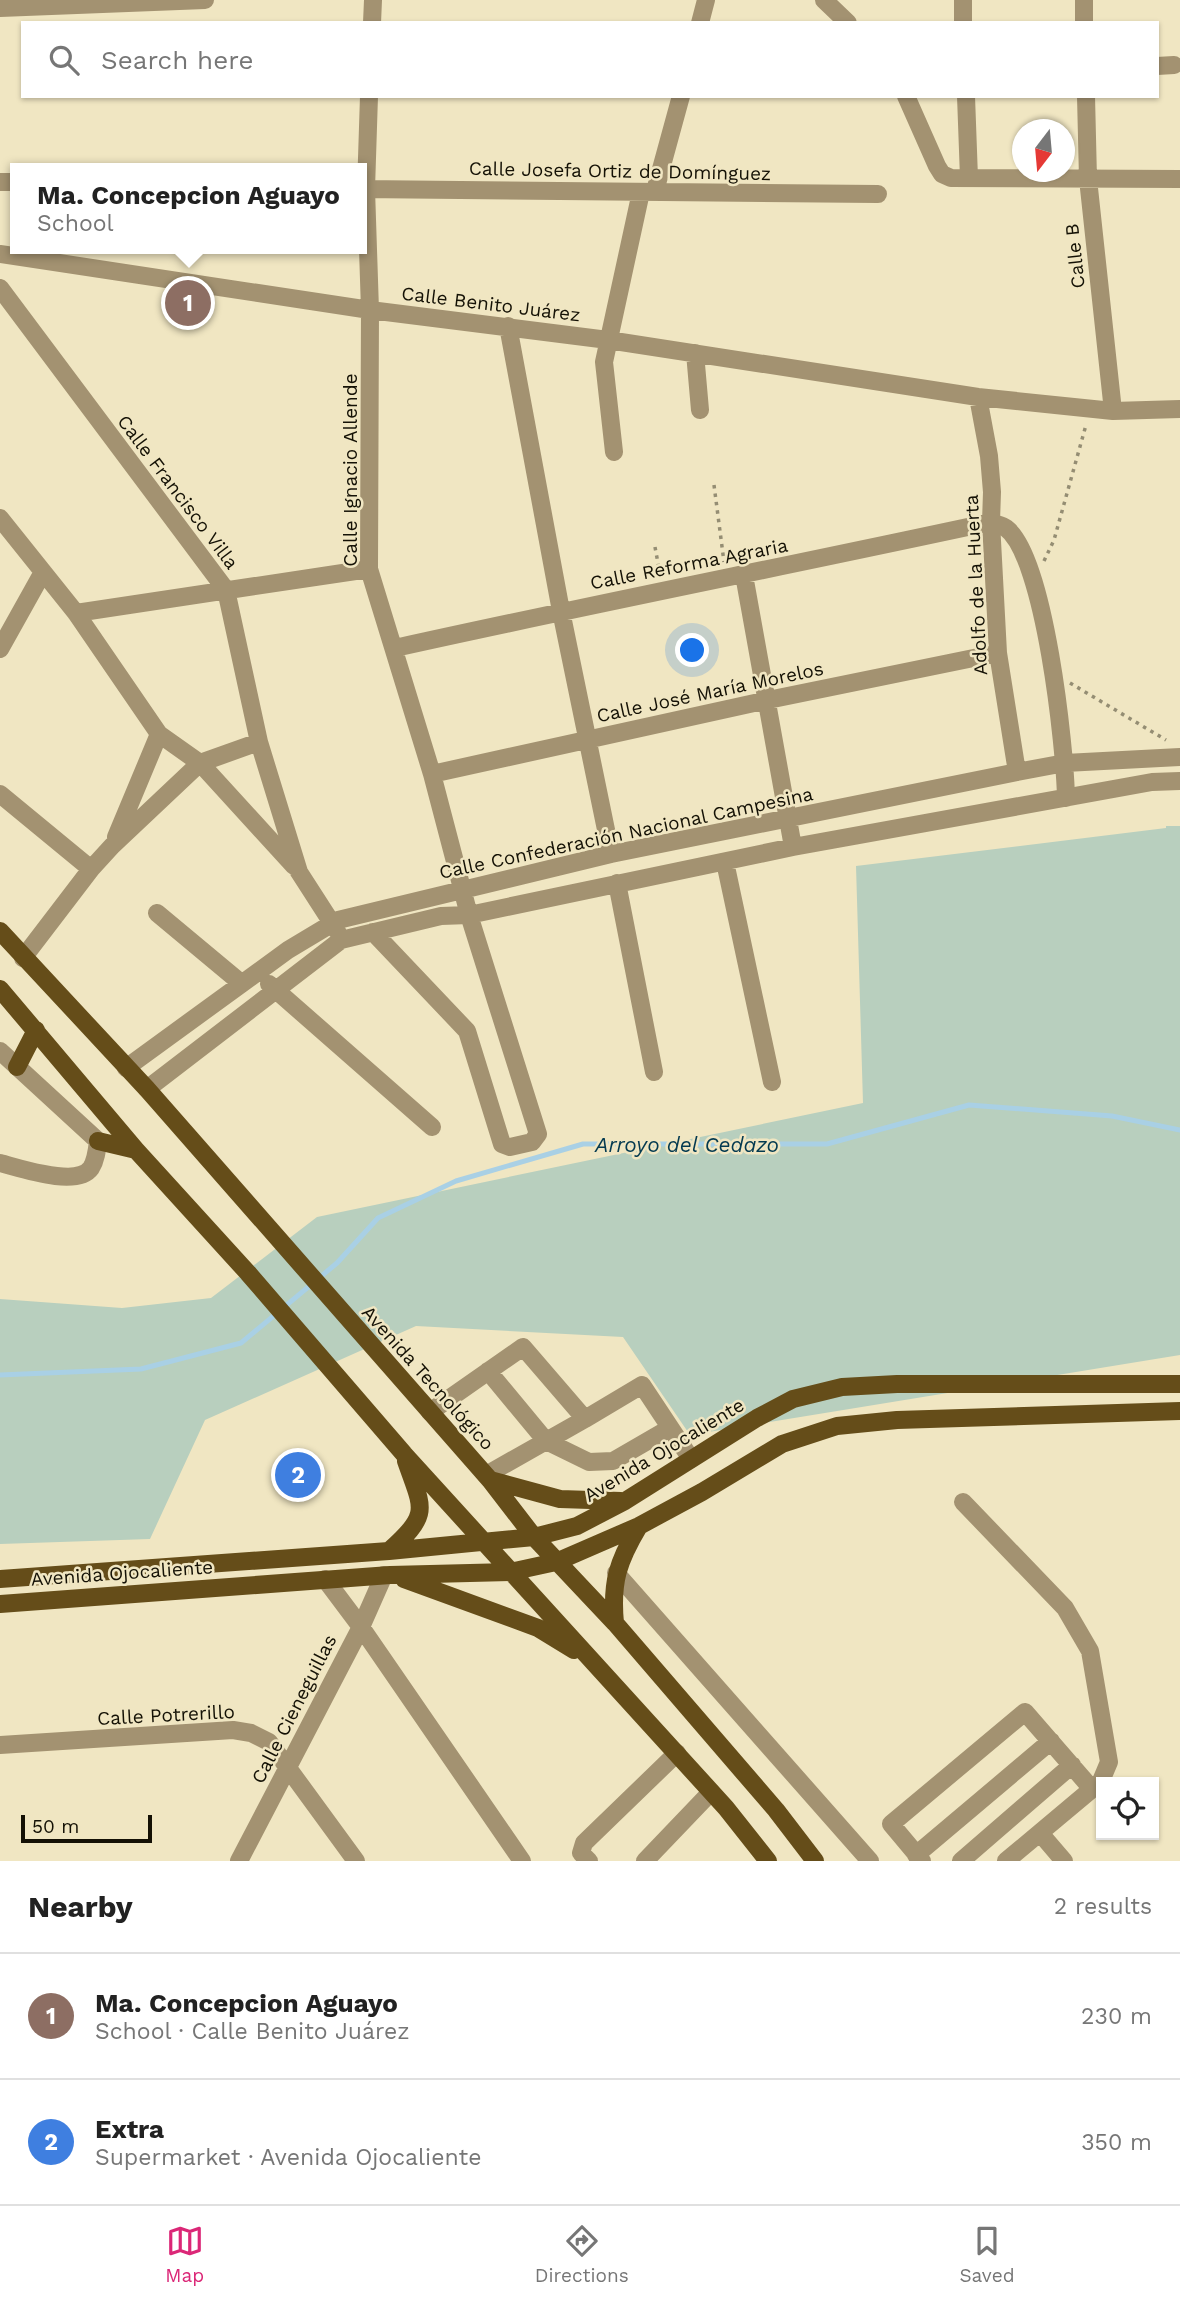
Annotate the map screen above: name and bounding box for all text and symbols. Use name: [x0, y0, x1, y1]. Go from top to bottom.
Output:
search box: [21, 21, 1159, 98]
icon: search: [45, 41, 83, 79]
text: Search here: [101, 45, 253, 75]
north arrow: [1012, 119, 1075, 182]
street label: Calle Josefa Ortiz de Domínguez: [469, 157, 771, 185]
popup: [10, 163, 367, 254]
text: Ma. Concepcion Aguayo: [37, 180, 340, 210]
text: School: [37, 210, 114, 237]
street label: Calle B: [1060, 222, 1090, 290]
pin: 1: [165, 277, 211, 329]
street label: Calle Benito Juárez: [400, 282, 582, 326]
street label: Calle Ignacio Allende: [339, 373, 362, 567]
street label: Calle Francisco Villa: [113, 410, 244, 574]
street label: Adolfo de la Huerta: [960, 494, 992, 676]
street label: Calle Reforma Agraria: [588, 533, 790, 594]
your location: [675, 633, 709, 667]
street label: Calle José María Morelos: [594, 657, 826, 727]
street label: Calle Confederación Nacional Campesina: [437, 782, 815, 884]
water label: Arroyo del Cedazo: [594, 1132, 779, 1157]
street label: Avenida Tecnológico: [357, 1301, 499, 1455]
street label: Avenida Ojocaliente: [580, 1393, 748, 1507]
pin: 2: [275, 1449, 321, 1501]
street label: Avenida Ojocaliente: [30, 1555, 214, 1591]
street label: Calle Cieneguillas: [247, 1631, 341, 1787]
street label: Calle Potrerillo: [97, 1700, 235, 1730]
map controls: [1096, 1777, 1159, 1840]
button: locate: [1096, 1777, 1159, 1840]
scale bar: [21, 1812, 152, 1844]
text: 50 m: [32, 1815, 79, 1838]
text: Nearby: [28, 1889, 133, 1924]
text: 2 results: [1054, 1893, 1152, 1920]
text: Ma. Concepcion Aguayo: [95, 1988, 398, 2018]
text: 1: [46, 2003, 56, 2030]
text: 230 m: [1081, 2003, 1152, 2030]
text: School · Calle Benito Juárez: [95, 2018, 410, 2045]
text: Extra: [95, 2114, 164, 2144]
text: 2: [44, 2129, 58, 2156]
text: 350 m: [1081, 2129, 1152, 2156]
text: Supermarket · Avenida Ojocaliente: [95, 2144, 481, 2171]
tab: Map: [165, 2222, 204, 2287]
tab: Directions: [535, 2222, 629, 2287]
tab: Saved: [959, 2222, 1015, 2287]

